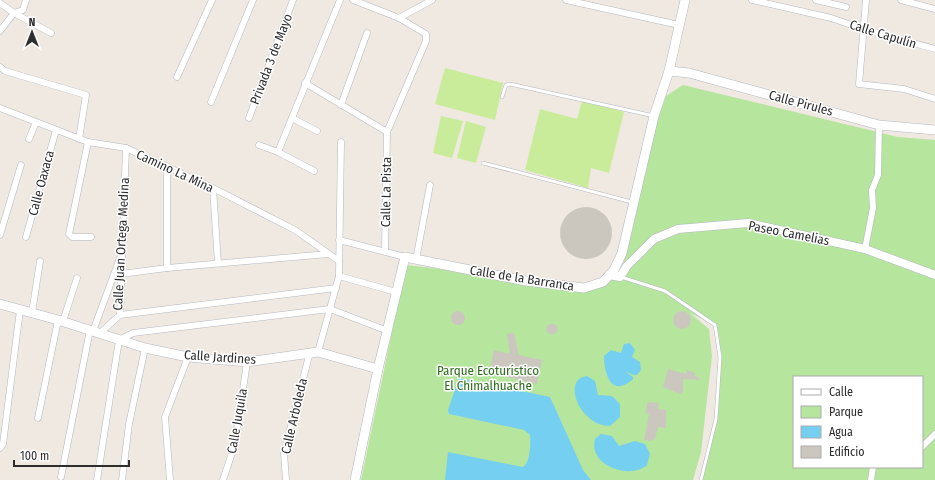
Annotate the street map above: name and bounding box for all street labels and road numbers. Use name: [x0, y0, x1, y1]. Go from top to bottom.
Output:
street label: Privada 3 de Mayo: [247, 11, 295, 107]
street label: Calle Capulín: [848, 17, 918, 51]
street label: Calle Pirules: [767, 87, 835, 119]
street label: Camino La Mina: [134, 147, 216, 195]
street label: Calle Oaxaca: [25, 149, 57, 217]
street label: Calle La Pista: [378, 157, 394, 227]
street label: Calle Juan Ortega Medina: [110, 177, 132, 311]
street label: Paseo Camelias: [747, 218, 831, 248]
street label: Calle de la Barranca: [469, 262, 575, 294]
street label: Calle Jardines: [183, 347, 257, 367]
street label: Calle Arboleda: [278, 377, 310, 455]
street label: Calle Juquila: [224, 387, 250, 455]

